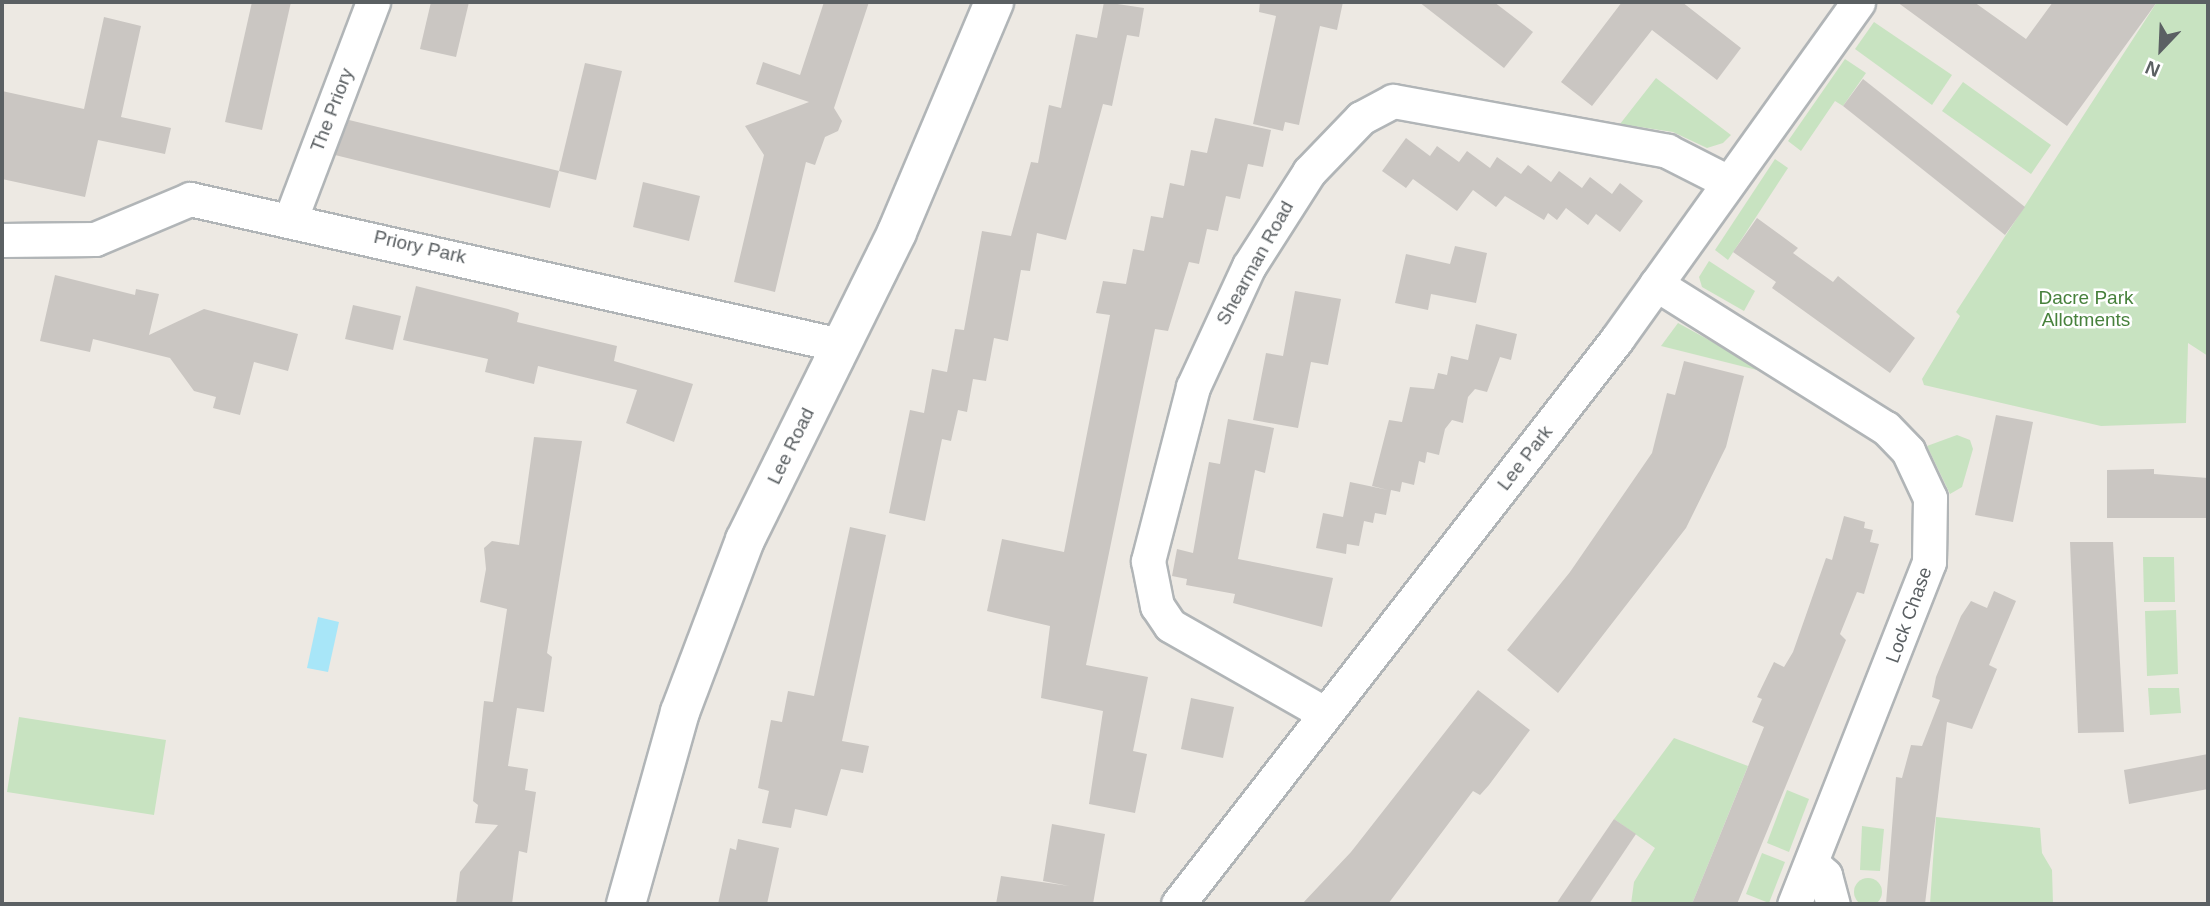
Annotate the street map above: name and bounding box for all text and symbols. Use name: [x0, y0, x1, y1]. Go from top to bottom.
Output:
north arrow: [2126, 14, 2196, 84]
text: N: [2142, 56, 2163, 81]
street label: The Priory: [306, 65, 358, 155]
street label: Shearman Road: [1211, 197, 1299, 329]
street label: Priory Park: [372, 225, 468, 269]
park label: Dacre Park Allotments: [2038, 287, 2134, 331]
street label: Lee Road: [763, 404, 819, 488]
street label: Lee Park: [1493, 421, 1557, 495]
street label: Lock Chase: [1881, 564, 1937, 666]

